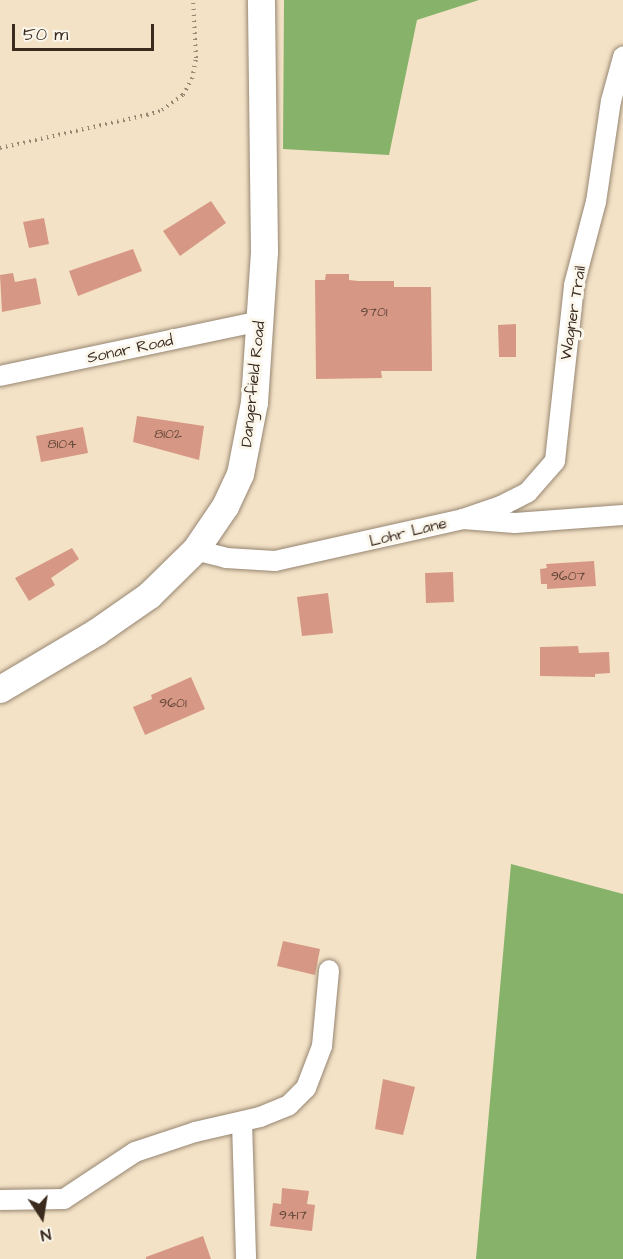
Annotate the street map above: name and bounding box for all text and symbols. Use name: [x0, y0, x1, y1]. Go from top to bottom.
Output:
scale bar: [15, 12, 158, 50]
text: 50 m: [23, 22, 68, 47]
street label: Wagner Trail: [556, 264, 590, 362]
house number: 9701: [360, 304, 388, 320]
street label: Dangerfield Road: [237, 320, 269, 448]
street label: Sonar Road: [85, 331, 175, 367]
house number: 8102: [154, 426, 182, 442]
house number: 8104: [47, 436, 77, 452]
street label: Lohr Lane: [367, 513, 449, 551]
house number: 9607: [551, 568, 585, 584]
house number: 9601: [159, 695, 187, 711]
north arrow: [12, 1187, 72, 1247]
house number: 9417: [279, 1207, 307, 1223]
text: N: [39, 1223, 53, 1246]

